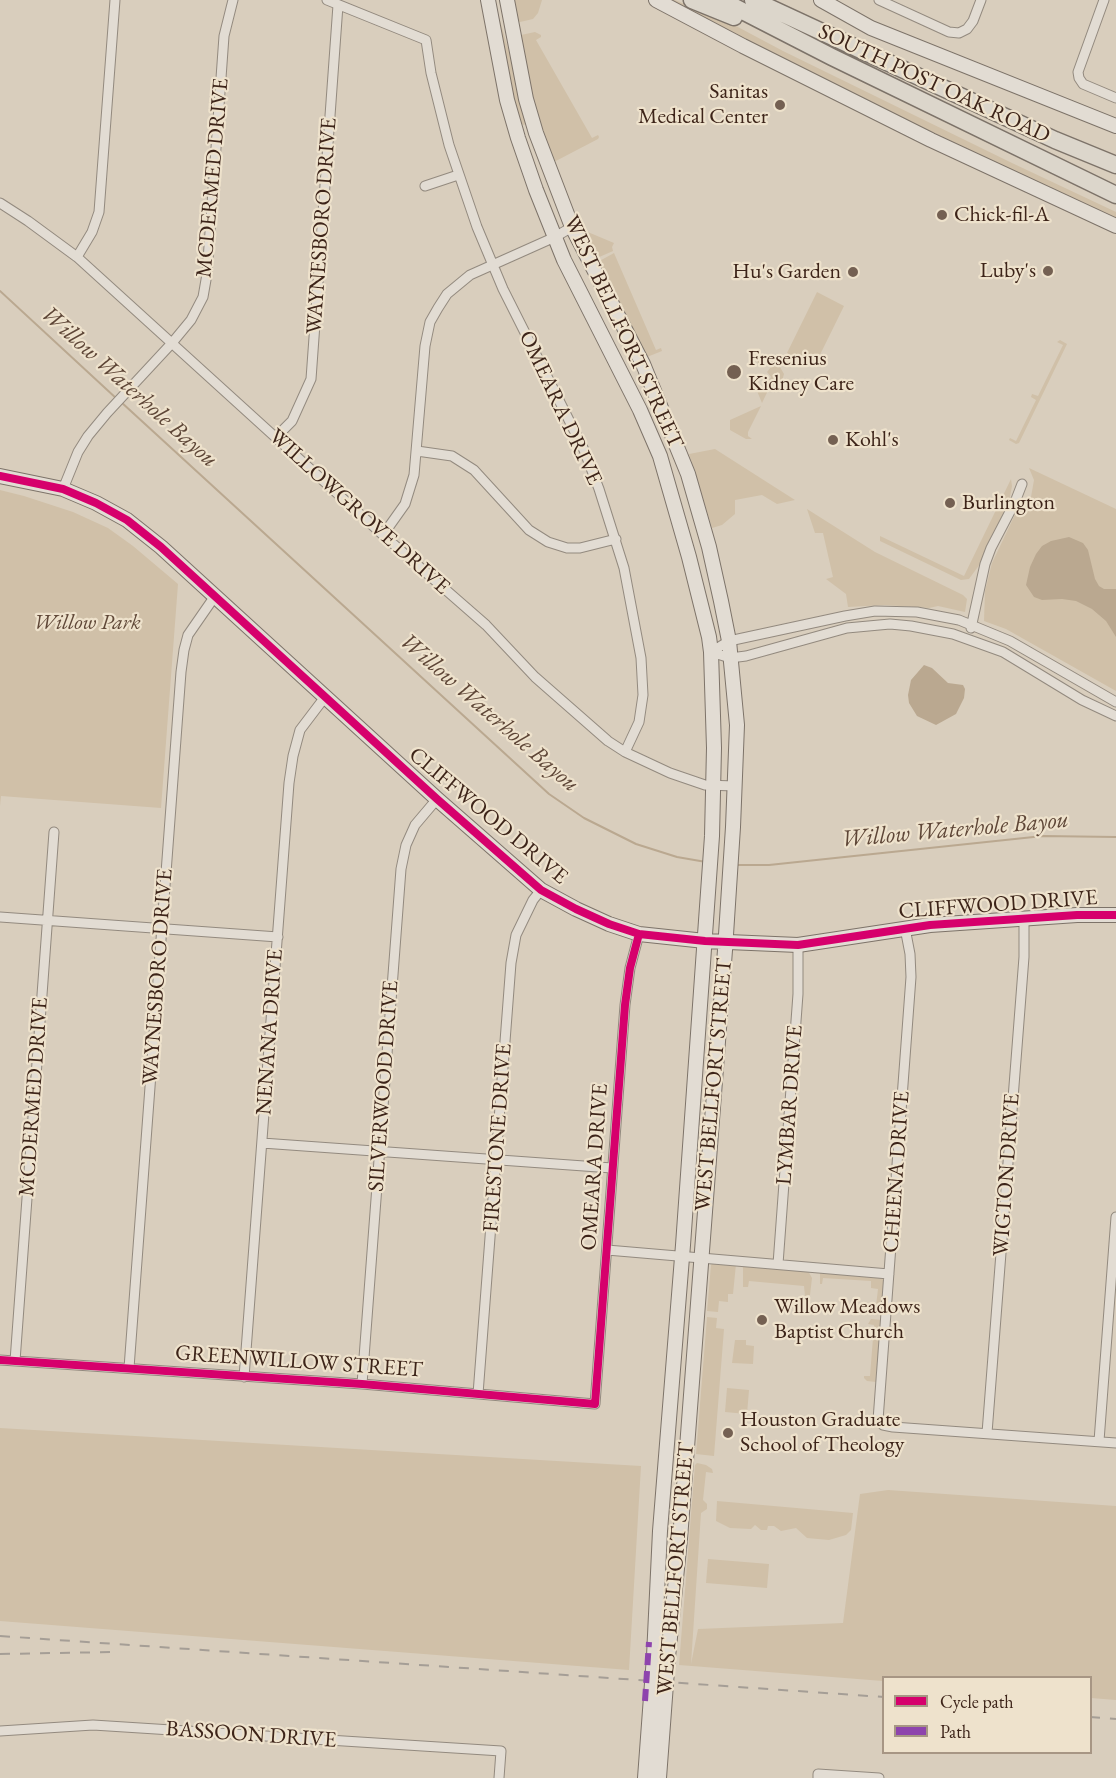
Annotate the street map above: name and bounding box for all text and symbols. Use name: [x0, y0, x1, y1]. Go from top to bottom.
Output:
street label: SOUTH POST OAK ROAD: [814, 19, 1054, 149]
street label: MCDERMED DRIVE: [191, 77, 235, 279]
place label: Sanitas Medical Center: [638, 79, 768, 130]
marker: Sanitas Medical Center: [773, 98, 787, 112]
street label: WAYNESBORO DRIVE: [301, 117, 343, 335]
place label: Chick-fil-A: [954, 202, 1050, 228]
marker: Chick-fil-A: [935, 208, 949, 222]
street label: WEST BELLFORT STREET: [557, 211, 689, 453]
place label: Luby's: [980, 258, 1036, 284]
place label: Hu's Garden: [732, 259, 841, 285]
marker: Luby's: [1041, 264, 1055, 278]
marker: Hu's Garden: [846, 265, 860, 279]
water label: Willow Waterhole Bayou: [35, 300, 223, 474]
street label: OMEARA DRIVE: [513, 327, 607, 489]
place label: Fresenius Kidney Care: [748, 346, 854, 398]
marker: Fresenius Kidney Care: [725, 363, 743, 381]
street label: WILLOWGROVE DRIVE: [263, 424, 455, 600]
place label: Kohl's: [845, 427, 899, 453]
marker: Kohl's: [826, 433, 840, 447]
place label: Burlington: [962, 490, 1055, 516]
marker: Burlington: [943, 496, 957, 510]
park label: Willow Park: [33, 610, 141, 636]
water label: Willow Waterhole Bayou: [393, 627, 585, 799]
street label: CLIFFWOOD DRIVE: [403, 742, 573, 890]
water label: Willow Waterhole Bayou: [840, 806, 1070, 854]
street label: WAYNESBORO DRIVE: [137, 868, 179, 1086]
street label: CLIFFWOOD DRIVE: [898, 885, 1098, 925]
street label: NENANA DRIVE: [251, 948, 289, 1116]
street label: WEST BELLFORT STREET: [690, 957, 738, 1213]
street label: SILVERWOOD DRIVE: [363, 979, 405, 1193]
street label: MCDERMED DRIVE: [14, 996, 54, 1198]
street label: LYMBAR DRIVE: [771, 1024, 809, 1186]
street label: FIRESTONE DRIVE: [478, 1043, 518, 1233]
street label: OMEARA DRIVE: [576, 1083, 614, 1251]
street label: CHEENA DRIVE: [878, 1090, 916, 1254]
street label: WIGTON DRIVE: [988, 1093, 1026, 1257]
place label: Willow Meadows Baptist Church: [774, 1294, 920, 1346]
marker: Willow Meadows Baptist Church: [755, 1313, 769, 1327]
street label: GREENWILLOW STREET: [174, 1340, 424, 1384]
place label: Houston Graduate School of Theology: [740, 1407, 904, 1458]
marker: Houston Graduate School of Theology: [721, 1426, 735, 1440]
street label: WEST BELLFORT STREET: [652, 1441, 700, 1697]
legend: [882, 1676, 1092, 1754]
text: Cycle path: [940, 1690, 1014, 1713]
street label: BASSOON DRIVE: [165, 1716, 337, 1754]
text: Path: [940, 1720, 971, 1743]

